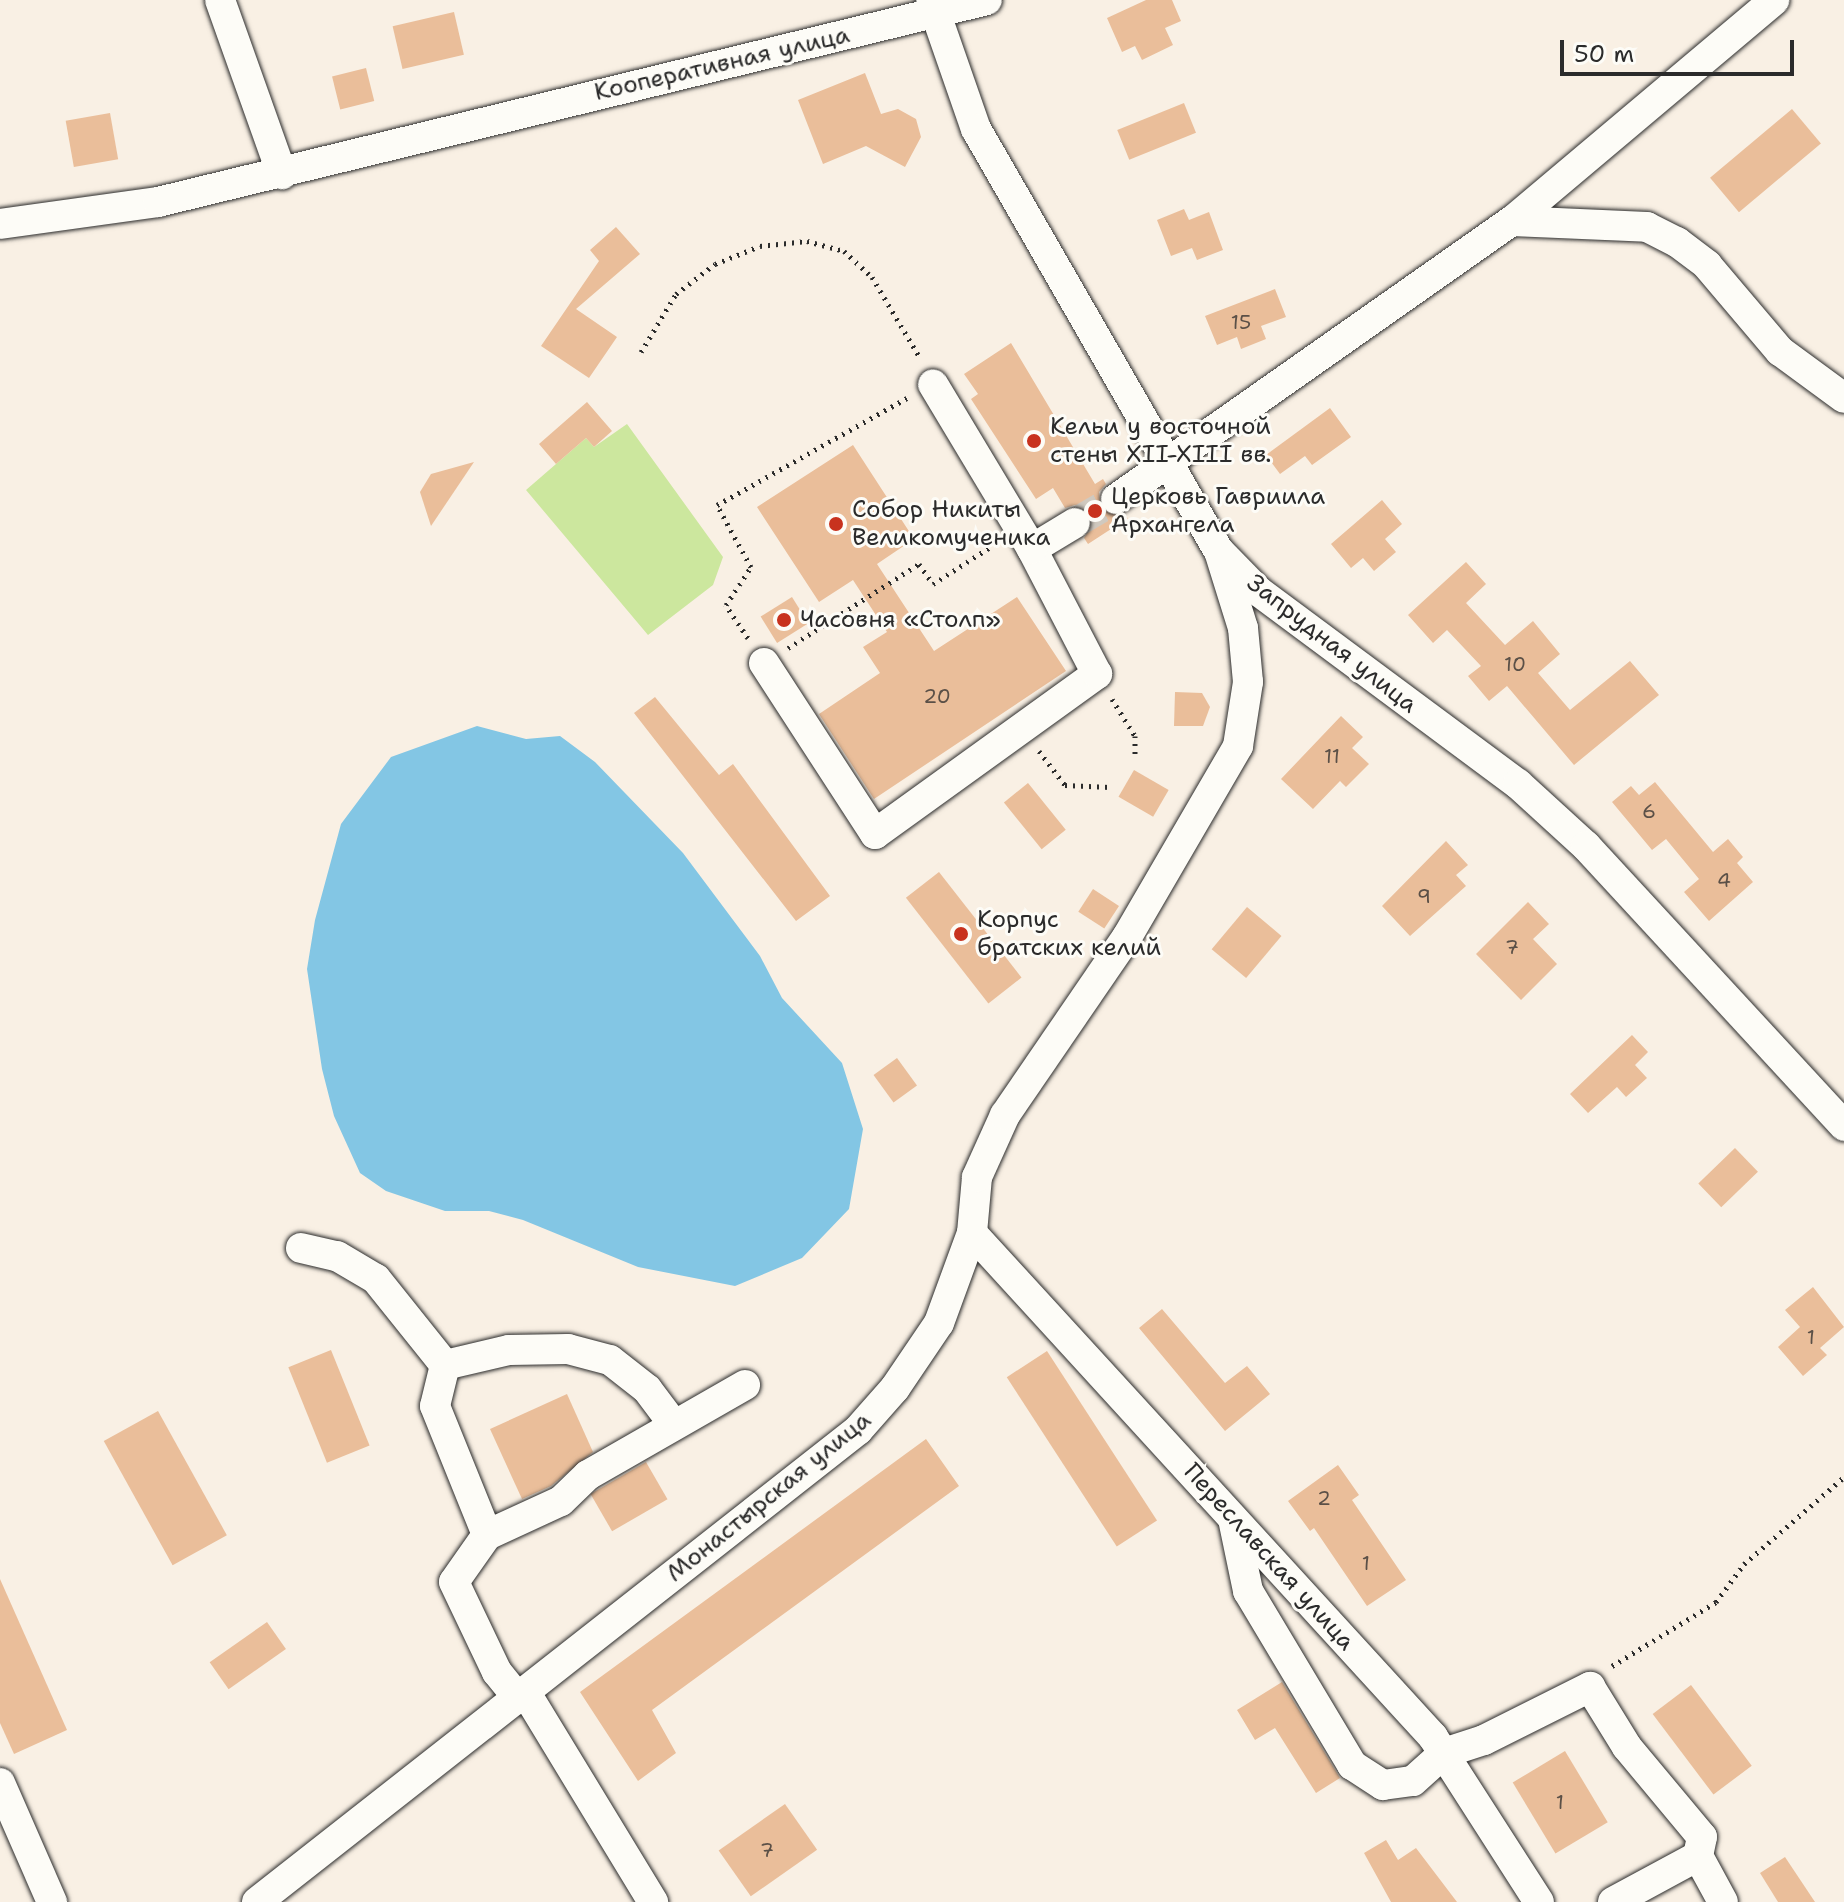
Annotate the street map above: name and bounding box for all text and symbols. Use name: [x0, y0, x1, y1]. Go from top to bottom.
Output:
street label: Кооперативная улица: [592, 21, 852, 107]
scale bar: [1564, 24, 1798, 74]
text: 50 m: [1574, 38, 1634, 70]
house number: 15: [1231, 310, 1251, 334]
place label: Кельи у восточной стены XII-XIII вв.: [1050, 413, 1272, 469]
marker: Кельи у восточной стены XII-XIII вв.: [1025, 432, 1043, 450]
place label: Церковь Гавриила Архангела: [1111, 483, 1325, 539]
place label: Собор Никиты Великомученика: [852, 496, 1050, 552]
marker: Церковь Гавриила Архангела: [1086, 502, 1104, 520]
marker: Собор Никиты Великомученика: [827, 515, 845, 533]
street label: Запрудная улица: [1241, 569, 1423, 719]
place label: Часовня «Столп»: [800, 606, 1001, 634]
marker: Часовня «Столп»: [775, 611, 793, 629]
house number: 10: [1504, 652, 1526, 676]
house number: 20: [923, 684, 951, 708]
house number: 11: [1324, 744, 1340, 768]
house number: 6: [1642, 799, 1656, 823]
house number: 4: [1717, 868, 1731, 892]
house number: 9: [1417, 884, 1431, 908]
place label: Корпус братских келий: [977, 906, 1161, 962]
marker: Корпус братских келий: [952, 925, 970, 943]
house number: 7: [1505, 935, 1519, 959]
house number: 1: [1807, 1325, 1815, 1349]
street label: Монастырская улица: [661, 1406, 877, 1588]
street label: Переславская улица: [1177, 1457, 1361, 1657]
house number: 2: [1317, 1486, 1331, 1510]
house number: 1: [1362, 1551, 1370, 1575]
house number: 1: [1556, 1790, 1564, 1814]
house number: 7: [760, 1838, 774, 1862]

